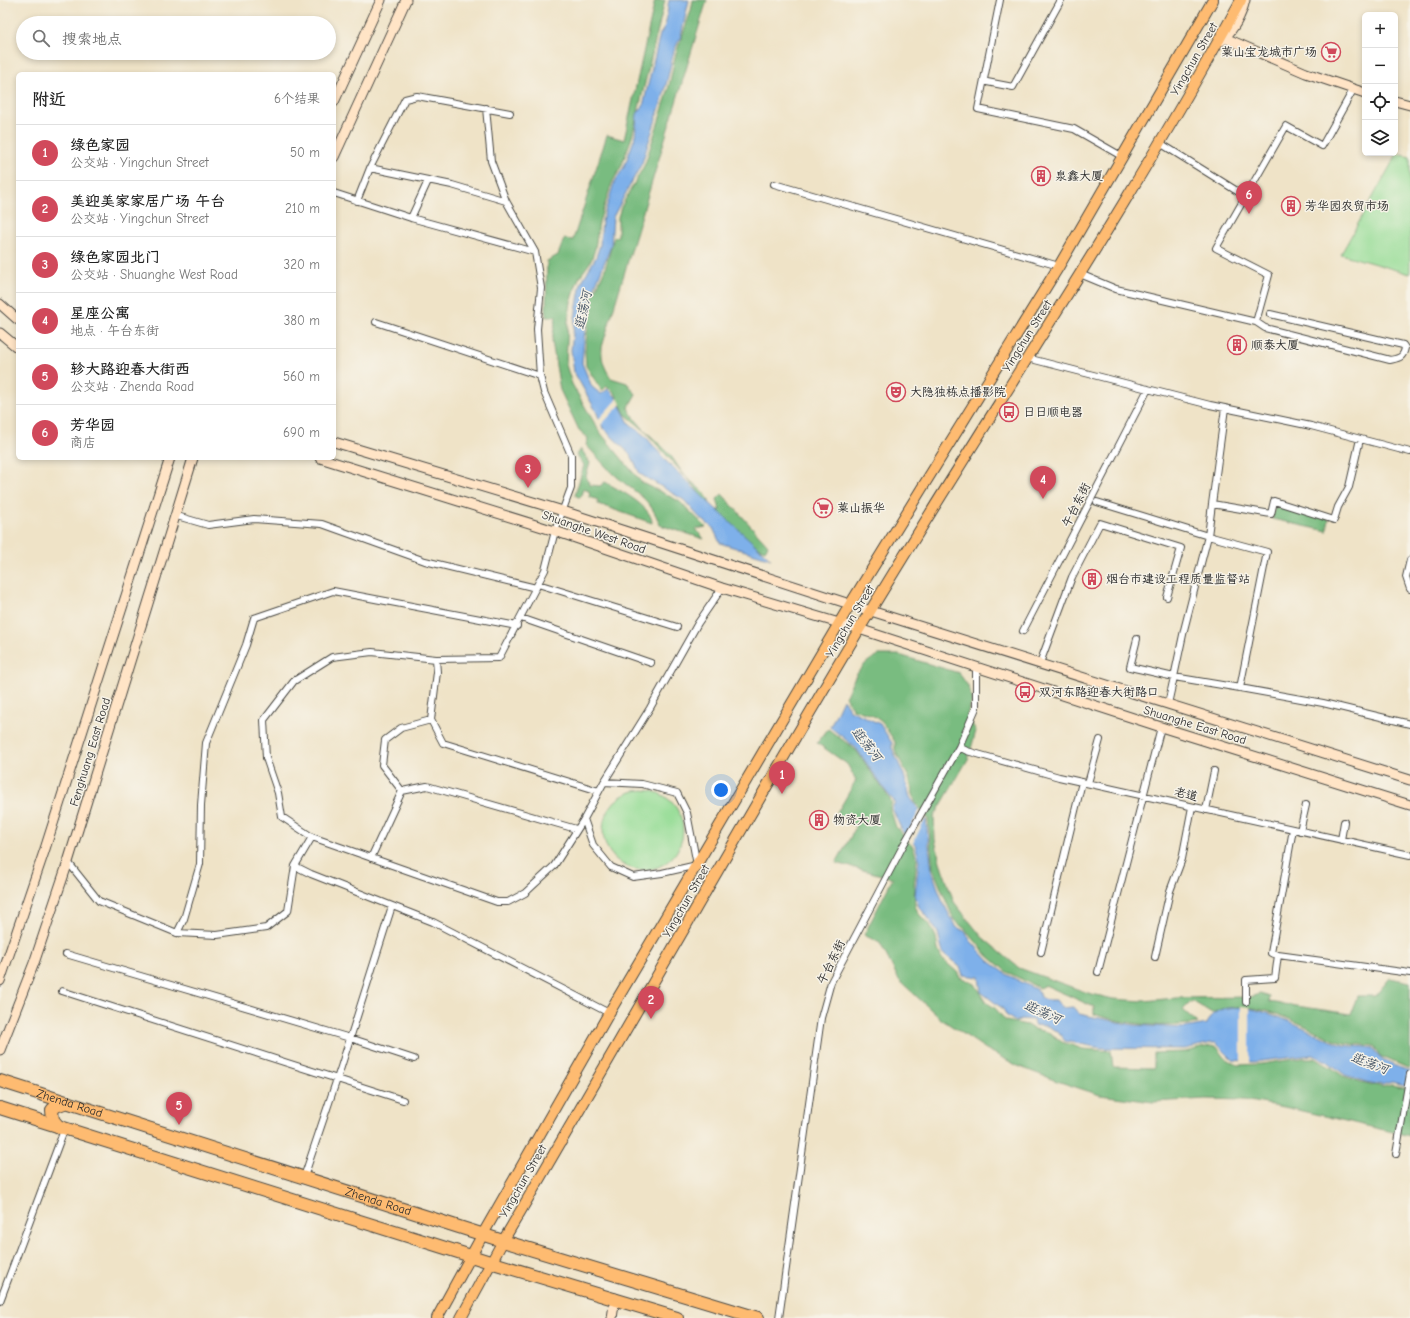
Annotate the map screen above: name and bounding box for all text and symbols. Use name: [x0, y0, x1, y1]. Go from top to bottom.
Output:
map controls: [1362, 12, 1398, 156]
button: +: [1362, 12, 1398, 48]
search box: [16, 16, 336, 60]
street label: Yingchun Street: [1167, 20, 1221, 98]
icon: search: [30, 27, 52, 49]
text: 搜索地点: [62, 30, 122, 48]
supermarket icon: 莱山宝龙城市广场: [1320, 41, 1342, 63]
place label: 莱山宝龙城市广场: [1221, 45, 1317, 59]
button: −: [1362, 48, 1398, 84]
button: locate: [1362, 84, 1398, 120]
text: 附近: [32, 90, 66, 109]
text: 6个结果: [274, 91, 320, 106]
button: layers: [1362, 120, 1398, 156]
text: 绿色家园: [70, 136, 130, 154]
text: 1: [42, 145, 48, 160]
text: 50 m: [290, 145, 320, 160]
text: 公交站 · Yingchun Street: [70, 155, 209, 170]
building icon: 泉鑫大厦: [1030, 165, 1052, 187]
place label: 泉鑫大厦: [1055, 169, 1103, 183]
pin: 6: [1236, 181, 1262, 214]
text: 美迎美家家居广场 午台: [70, 192, 225, 210]
building icon: 芳华园农贸市场: [1280, 195, 1302, 217]
place label: 芳华园农贸市场: [1305, 199, 1389, 213]
text: 2: [42, 201, 48, 216]
text: 210 m: [285, 201, 320, 216]
text: 公交站 · Yingchun Street: [70, 211, 209, 226]
text: 绿色家园北门: [70, 248, 160, 266]
text: 3: [42, 257, 48, 272]
text: 320 m: [284, 257, 320, 272]
text: 公交站 · Shuanghe West Road: [70, 267, 238, 282]
water label: 逛荡河: [572, 287, 595, 331]
street label: Yingchun Street: [999, 297, 1055, 374]
text: 星座公寓: [70, 304, 130, 322]
text: 4: [42, 313, 48, 328]
text: 380 m: [284, 313, 320, 328]
text: 地点 · 午台东街: [70, 323, 159, 338]
building icon: 顺泰大厦: [1226, 334, 1248, 356]
place label: 顺泰大厦: [1251, 338, 1299, 352]
text: 轸大路迎春大街西: [70, 360, 190, 378]
text: 5: [42, 369, 48, 384]
text: 560 m: [283, 369, 320, 384]
text: 公交站 · Zhenda Road: [70, 379, 194, 394]
theatre icon: 大隐独栋点播影院: [885, 381, 907, 403]
place label: 大隐独栋点播影院: [910, 385, 1006, 399]
bus stop icon: 日日顺电器: [998, 401, 1020, 423]
place label: 日日顺电器: [1023, 405, 1083, 419]
text: 芳华园: [70, 416, 115, 434]
text: 6: [42, 425, 48, 440]
text: 690 m: [283, 425, 320, 440]
text: 商店: [70, 435, 96, 450]
pin: 3: [515, 455, 541, 488]
pin: 4: [1030, 466, 1056, 499]
street label: 午台东街: [1059, 480, 1093, 530]
supermarket icon: 莱山振华: [812, 497, 834, 519]
place label: 莱山振华: [837, 501, 885, 515]
street label: Shuanghe West Road: [540, 508, 648, 556]
building icon: 烟台市建设工程质量监督站: [1081, 568, 1103, 590]
place label: 烟台市建设工程质量监督站: [1106, 572, 1250, 586]
street label: Yingchun Street: [823, 582, 877, 660]
bus stop icon: 双河东路迎春大街路口: [1014, 681, 1036, 703]
place label: 双河东路迎春大街路口: [1039, 685, 1159, 699]
street label: Fenghuang East Road: [67, 696, 113, 808]
street label: Shuanghe East Road: [1142, 703, 1248, 747]
water label: 逛荡河: [849, 724, 886, 765]
pin: 1: [769, 761, 795, 794]
your location: [711, 780, 731, 800]
street label: 老道: [1173, 784, 1199, 804]
building icon: 物资大厦: [808, 809, 830, 831]
place label: 物资大厦: [833, 813, 881, 827]
street label: Yingchun Street: [659, 862, 713, 940]
street label: 午台东街: [814, 937, 848, 987]
pin: 2: [638, 986, 664, 1019]
water label: 逛荡河: [1022, 997, 1066, 1028]
water label: 逛荡河: [1349, 1049, 1393, 1077]
street label: Zhenda Road: [35, 1086, 104, 1120]
pin: 5: [166, 1092, 192, 1125]
street label: Yingchun Street: [496, 1142, 550, 1220]
street label: Zhenda Road: [344, 1184, 413, 1218]

